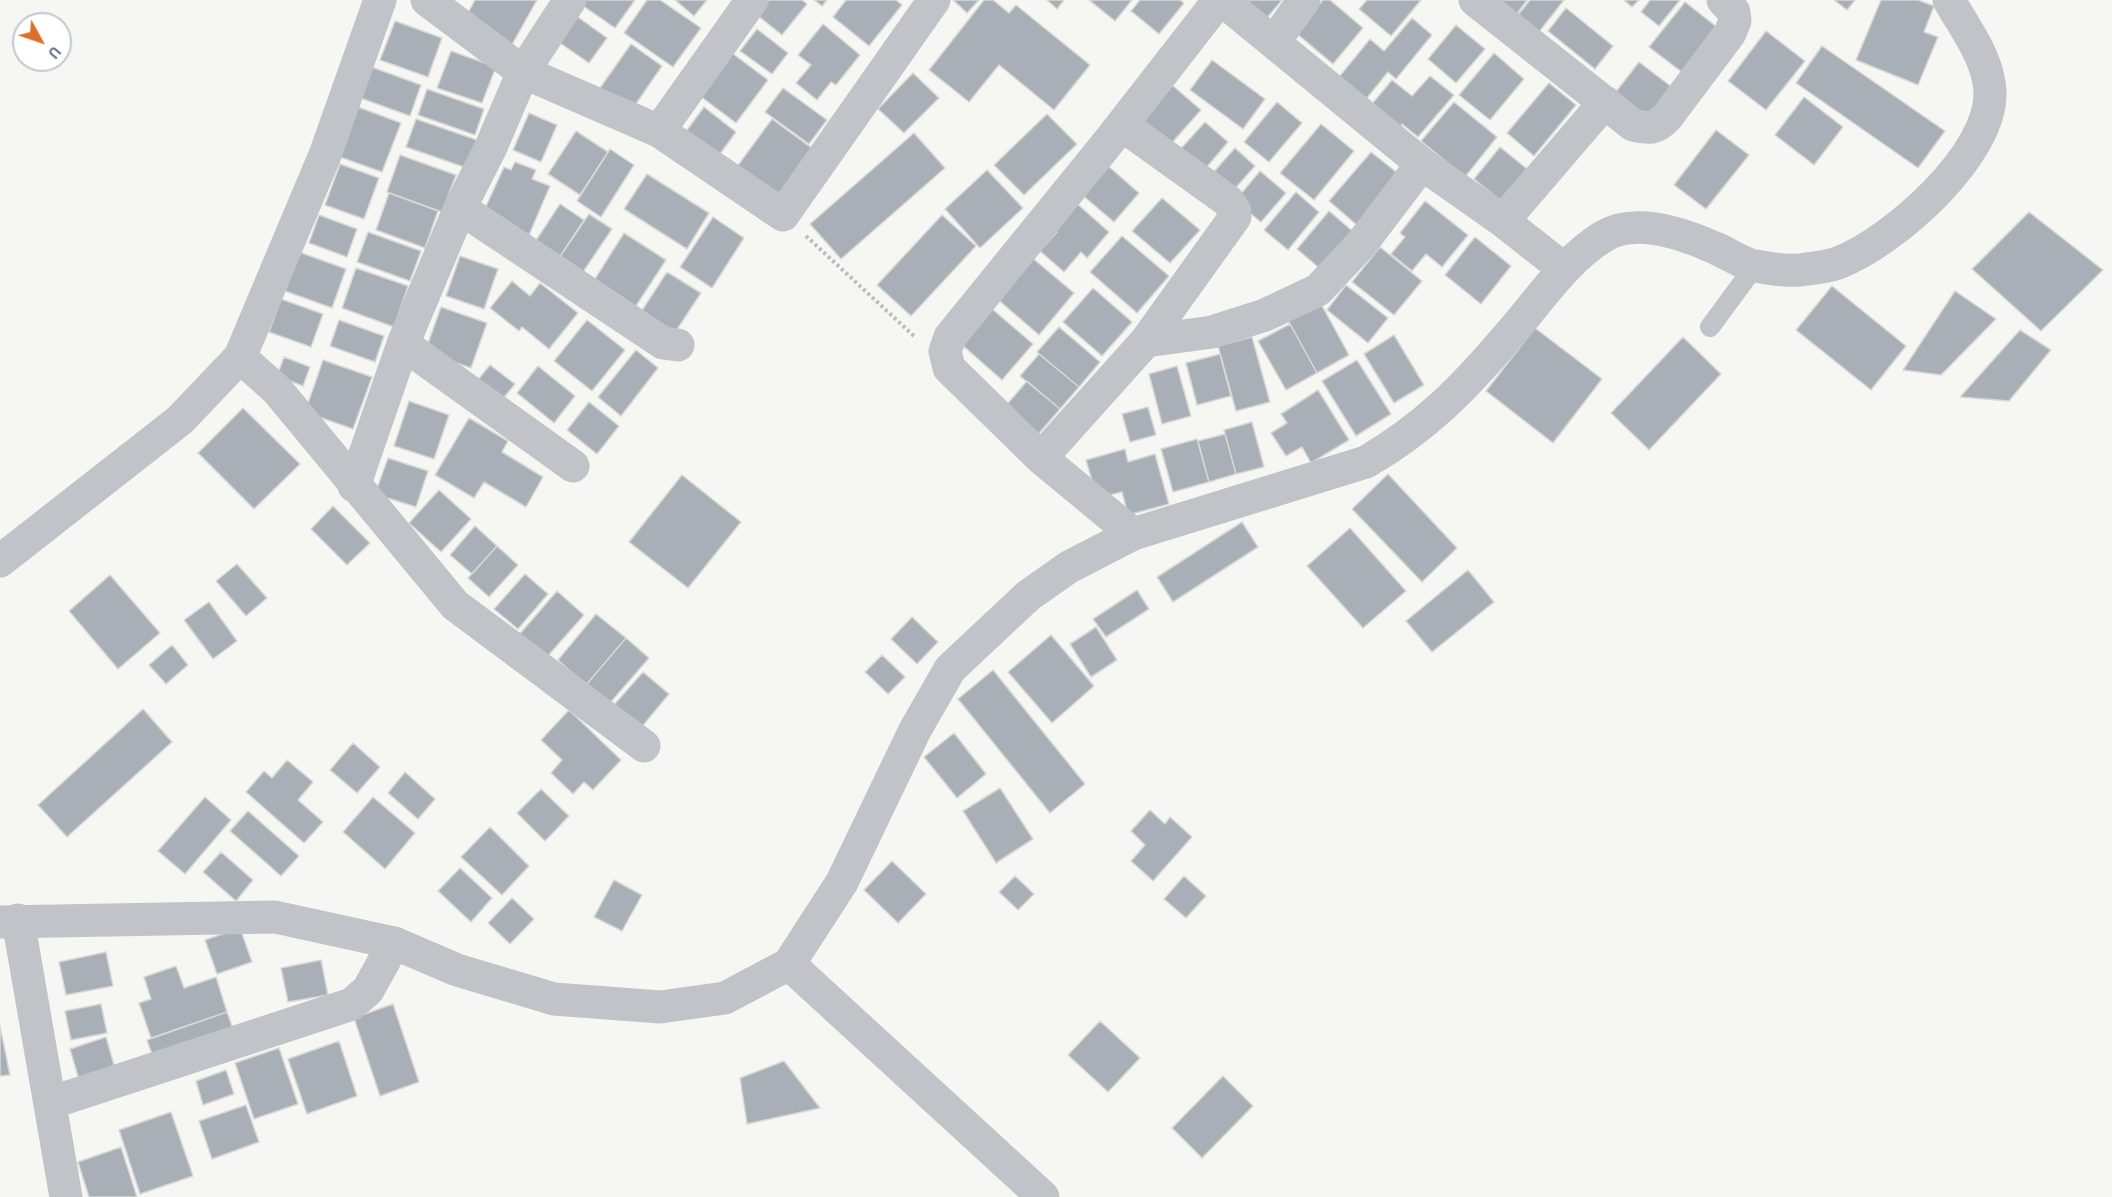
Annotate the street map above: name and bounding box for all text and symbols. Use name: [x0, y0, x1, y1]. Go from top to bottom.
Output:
north arrow: [12, 12, 72, 72]
text: U: [45, 43, 64, 61]

